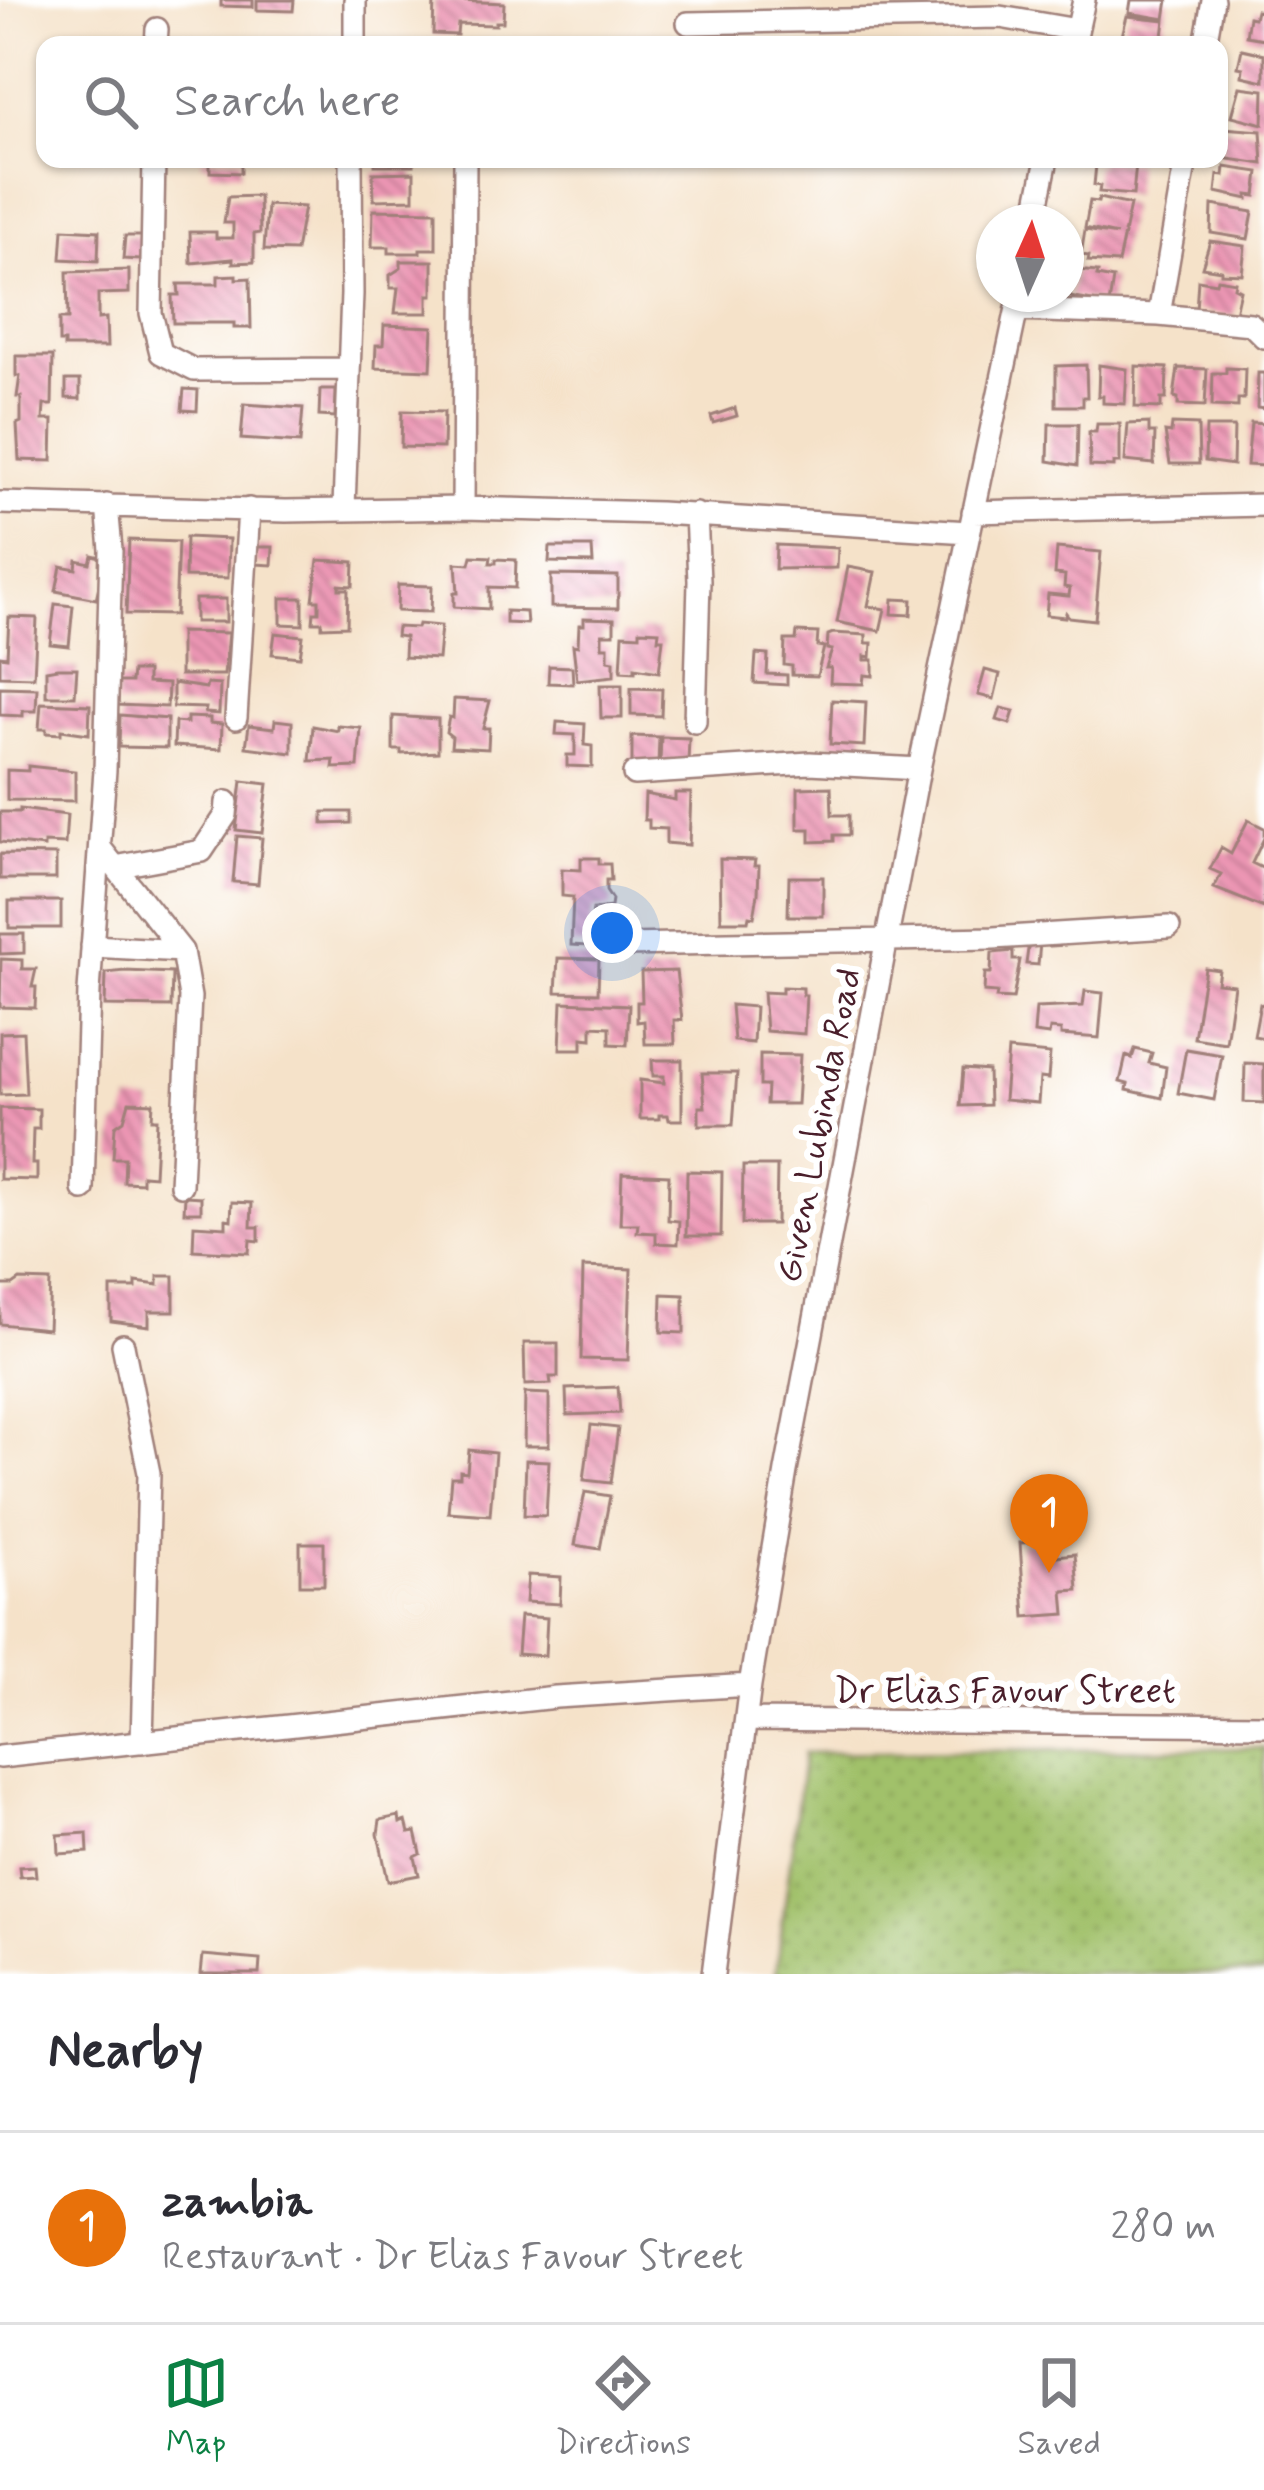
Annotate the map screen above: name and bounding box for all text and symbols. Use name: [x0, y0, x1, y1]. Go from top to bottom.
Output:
search box: [36, 36, 1228, 168]
icon: search: [78, 69, 144, 135]
text: Search here: [174, 73, 401, 132]
north arrow: [976, 204, 1084, 312]
your location: [582, 903, 642, 963]
street label: Given Lubinda Road: [767, 965, 874, 1287]
pin: 1: [1010, 1474, 1088, 1573]
street label: Dr Elias Favour Street: [834, 1669, 1176, 1716]
text: Nearby: [48, 2019, 203, 2085]
text: zambia: [162, 2173, 312, 2232]
text: 1: [78, 2202, 96, 2253]
text: 280 m: [1111, 2202, 1216, 2253]
text: Restaurant · Dr Elias Favour Street: [162, 2232, 743, 2283]
tab: Map: [163, 2350, 229, 2466]
tab: Directions: [555, 2350, 691, 2466]
tab: Saved: [1017, 2350, 1101, 2466]

